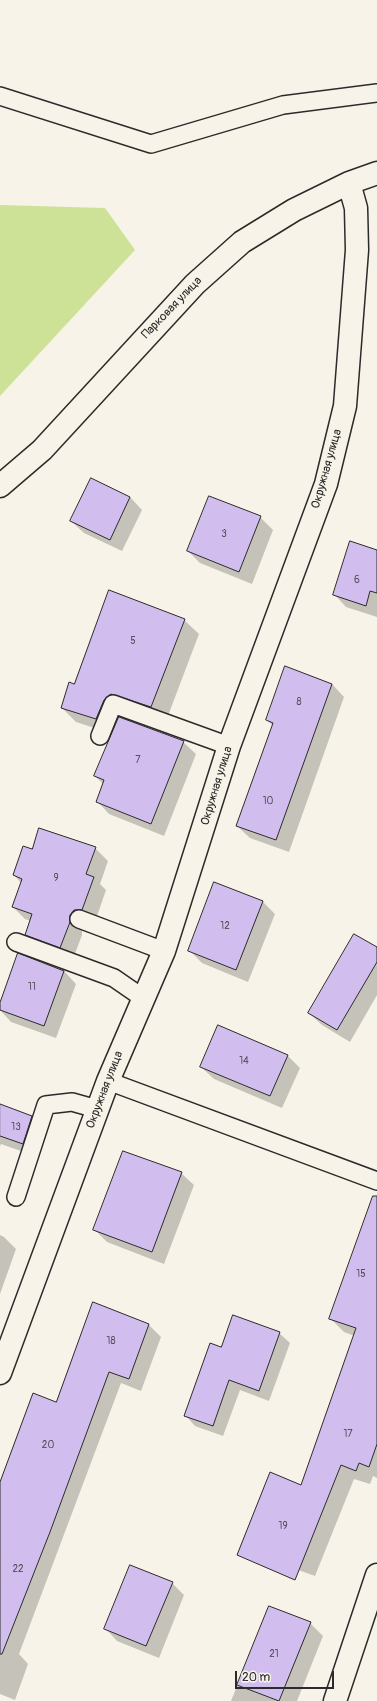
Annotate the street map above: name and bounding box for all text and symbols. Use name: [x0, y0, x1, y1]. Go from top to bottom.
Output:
street label: Парковая улица: [139, 274, 205, 342]
street label: Окружная улица: [309, 428, 345, 510]
house number: 3: [221, 528, 227, 540]
house number: 6: [354, 574, 360, 586]
house number: 5: [130, 635, 136, 647]
house number: 8: [296, 696, 302, 708]
street label: Окружная улица: [198, 745, 236, 827]
house number: 7: [135, 754, 141, 766]
house number: 10: [263, 795, 273, 807]
house number: 9: [53, 872, 59, 884]
house number: 12: [220, 920, 230, 932]
house number: 11: [28, 981, 36, 993]
street label: Окружная улица: [84, 1049, 126, 1131]
house number: 14: [239, 1055, 249, 1067]
house number: 13: [11, 1121, 21, 1133]
house number: 15: [356, 1268, 366, 1280]
house number: 18: [107, 1335, 115, 1347]
house number: 17: [343, 1428, 353, 1440]
house number: 20: [42, 1439, 54, 1451]
house number: 19: [278, 1520, 288, 1532]
house number: 22: [12, 1563, 24, 1575]
house number: 21: [269, 1648, 279, 1660]
scale bar: [237, 1663, 336, 1689]
text: 20 m: [242, 1670, 270, 1685]

